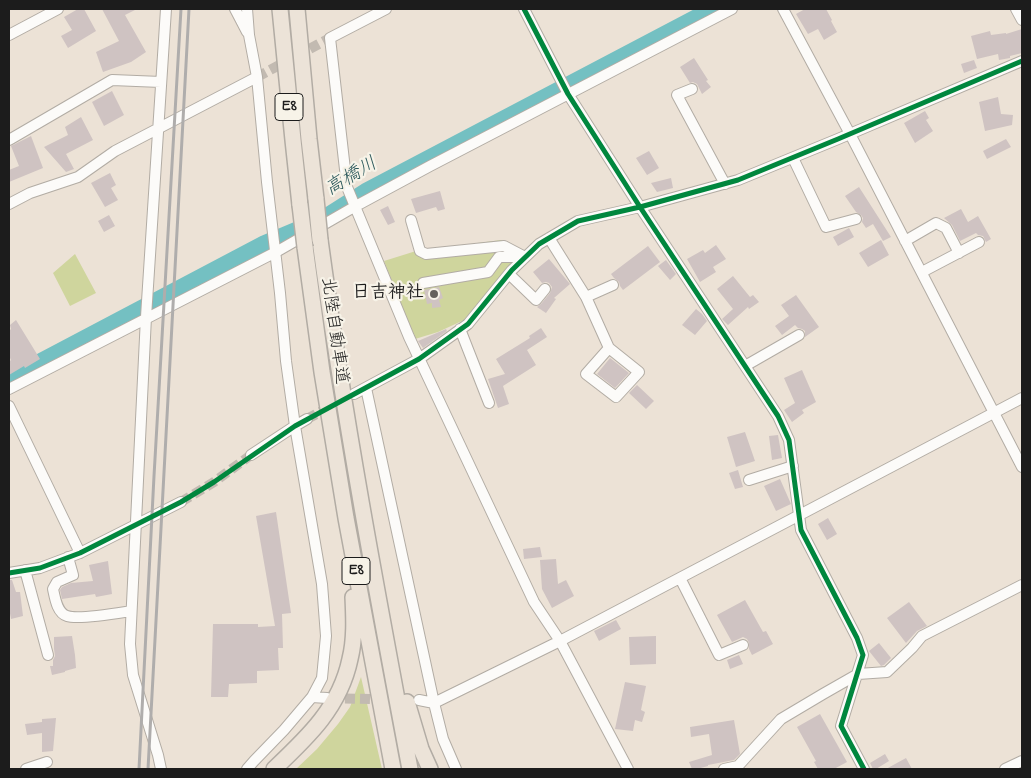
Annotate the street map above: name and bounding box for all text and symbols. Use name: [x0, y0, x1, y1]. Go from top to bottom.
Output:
road number: E8: [275, 94, 303, 120]
water label: 高橋川: [322, 154, 382, 202]
street label: 北陸自動車道: [315, 276, 351, 386]
place label: 日吉神社: [352, 283, 424, 305]
marker: 日吉神社: [428, 288, 440, 300]
road number: E8: [342, 558, 370, 584]

